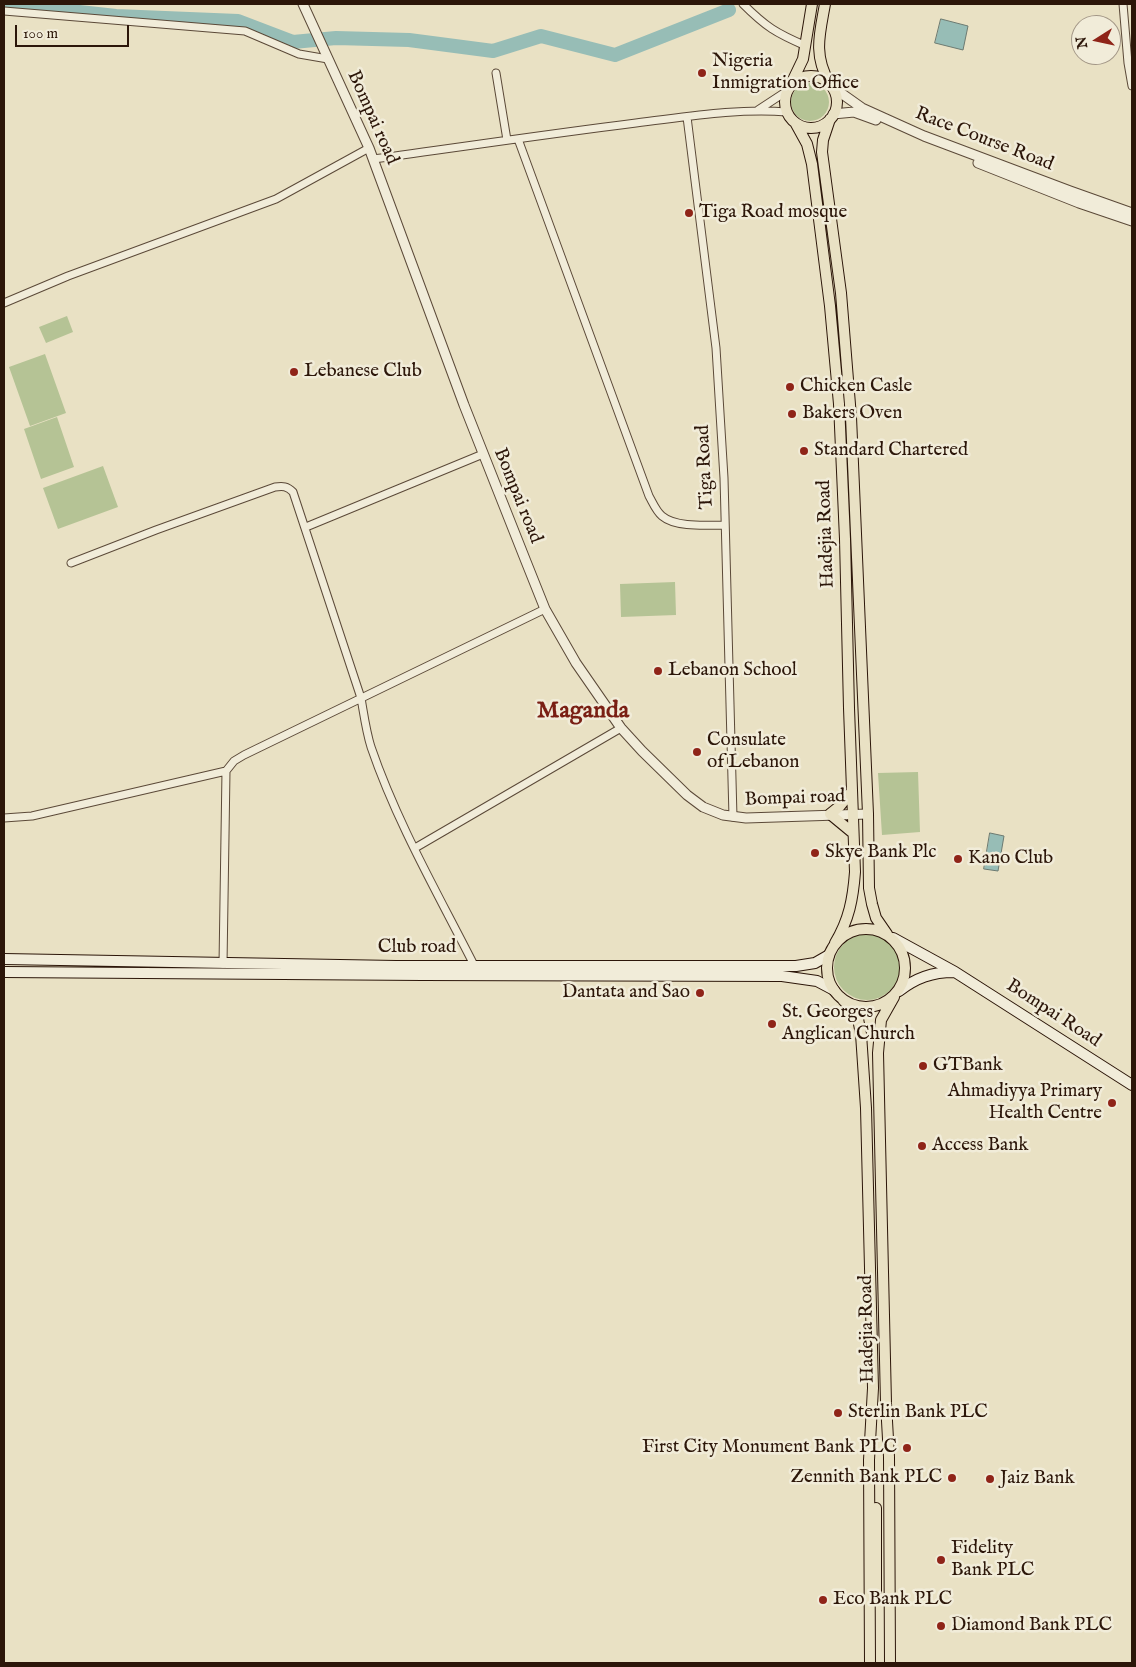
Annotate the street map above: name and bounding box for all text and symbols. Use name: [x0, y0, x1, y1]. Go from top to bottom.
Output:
scale bar: [18, 15, 131, 47]
north arrow: [1071, 15, 1121, 65]
text: 100 m: [23, 24, 58, 43]
text: N: [1072, 35, 1092, 50]
place label: Nigeria Inmigration Office: [712, 51, 859, 95]
street label: Bompai road: [341, 67, 403, 169]
marker: Nigeria Inmigration Office: [696, 67, 708, 79]
street label: Race Course Road: [911, 103, 1057, 177]
place label: Tiga Road mosque: [699, 202, 847, 224]
marker: Tiga Road mosque: [683, 207, 695, 219]
place label: Lebanese Club: [304, 361, 422, 383]
marker: Lebanese Club: [288, 366, 300, 378]
place label: Chicken Casle: [800, 376, 912, 398]
marker: Chicken Casle: [784, 381, 796, 393]
place label: Bakers Oven: [802, 403, 902, 425]
marker: Bakers Oven: [786, 408, 798, 420]
street label: Tiga Road: [692, 424, 720, 510]
place label: Standard Chartered: [814, 440, 968, 462]
street label: Bompai road: [488, 445, 546, 547]
marker: Standard Chartered: [798, 445, 810, 457]
street label: Hadejia Road: [814, 479, 840, 589]
place label: Lebanon School: [668, 660, 797, 682]
marker: Lebanon School: [652, 665, 664, 677]
district label: Maganda: [537, 698, 629, 726]
place label: Consulate of Lebanon: [707, 730, 799, 774]
marker: Consulate of Lebanon: [691, 746, 703, 758]
street label: Bompai road: [744, 786, 846, 812]
place label: Skye Bank Plc: [825, 842, 936, 864]
marker: Skye Bank Plc: [809, 847, 821, 859]
place label: Kano Club: [968, 848, 1053, 870]
marker: Kano Club: [952, 853, 964, 865]
street label: Club road: [378, 937, 456, 959]
street label: Bompai Road: [1001, 975, 1105, 1053]
place label: Dantata and Sao: [562, 982, 690, 1004]
marker: Dantata and Sao: [694, 987, 706, 999]
place label: St. Georges Anglican Church: [782, 1002, 915, 1046]
marker: St. Georges Anglican Church: [766, 1018, 778, 1030]
place label: GTBank: [933, 1055, 1003, 1077]
marker: GTBank: [917, 1060, 929, 1072]
place label: Ahmadiyya Primary Health Centre: [948, 1081, 1102, 1125]
marker: Ahmadiyya Primary Health Centre: [1106, 1097, 1118, 1109]
place label: Access Bank: [932, 1135, 1028, 1157]
marker: Access Bank: [916, 1140, 928, 1152]
street label: Hadejia Road: [856, 1275, 880, 1383]
place label: Sterlin Bank PLC: [848, 1402, 988, 1424]
marker: Sterlin Bank PLC: [832, 1407, 844, 1419]
place label: First City Monument Bank PLC: [642, 1437, 897, 1459]
marker: First City Monument Bank PLC: [901, 1442, 913, 1454]
place label: Zennith Bank PLC: [791, 1467, 942, 1489]
place label: Jaiz Bank: [1000, 1468, 1075, 1490]
marker: Zennith Bank PLC: [946, 1472, 958, 1484]
marker: Jaiz Bank: [984, 1473, 996, 1485]
place label: Fidelity Bank PLC: [951, 1538, 1034, 1582]
marker: Fidelity Bank PLC: [935, 1554, 947, 1566]
place label: Eco Bank PLC: [833, 1589, 952, 1611]
marker: Eco Bank PLC: [817, 1594, 829, 1606]
place label: Diamond Bank PLC: [951, 1615, 1112, 1637]
marker: Diamond Bank PLC: [935, 1620, 947, 1632]

